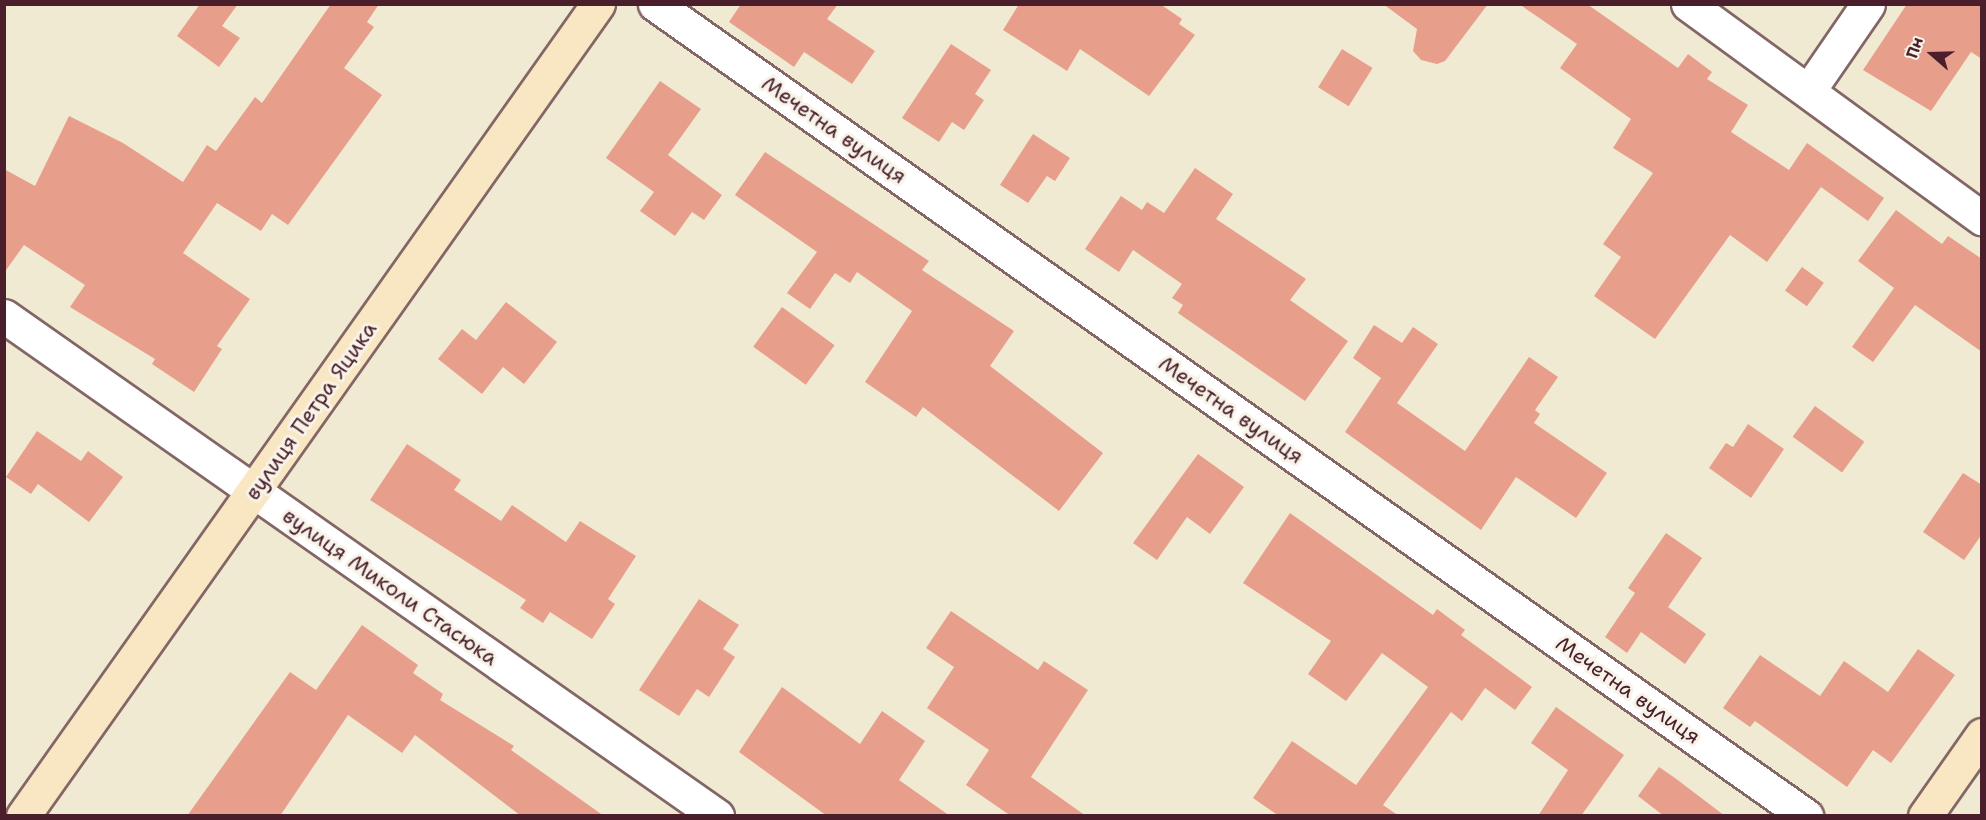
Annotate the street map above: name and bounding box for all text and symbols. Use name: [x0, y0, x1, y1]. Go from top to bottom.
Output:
north arrow: [1902, 24, 1962, 84]
text: Пн: [1901, 34, 1928, 61]
street label: Мечетна вулиця: [757, 71, 911, 189]
street label: вулиця Петра Яцика: [240, 317, 382, 505]
street label: Мечетна вулиця: [1154, 351, 1308, 469]
street label: вулиця Миколи Стасюка: [278, 503, 502, 671]
street label: Мечетна вулиця: [1551, 631, 1705, 749]

